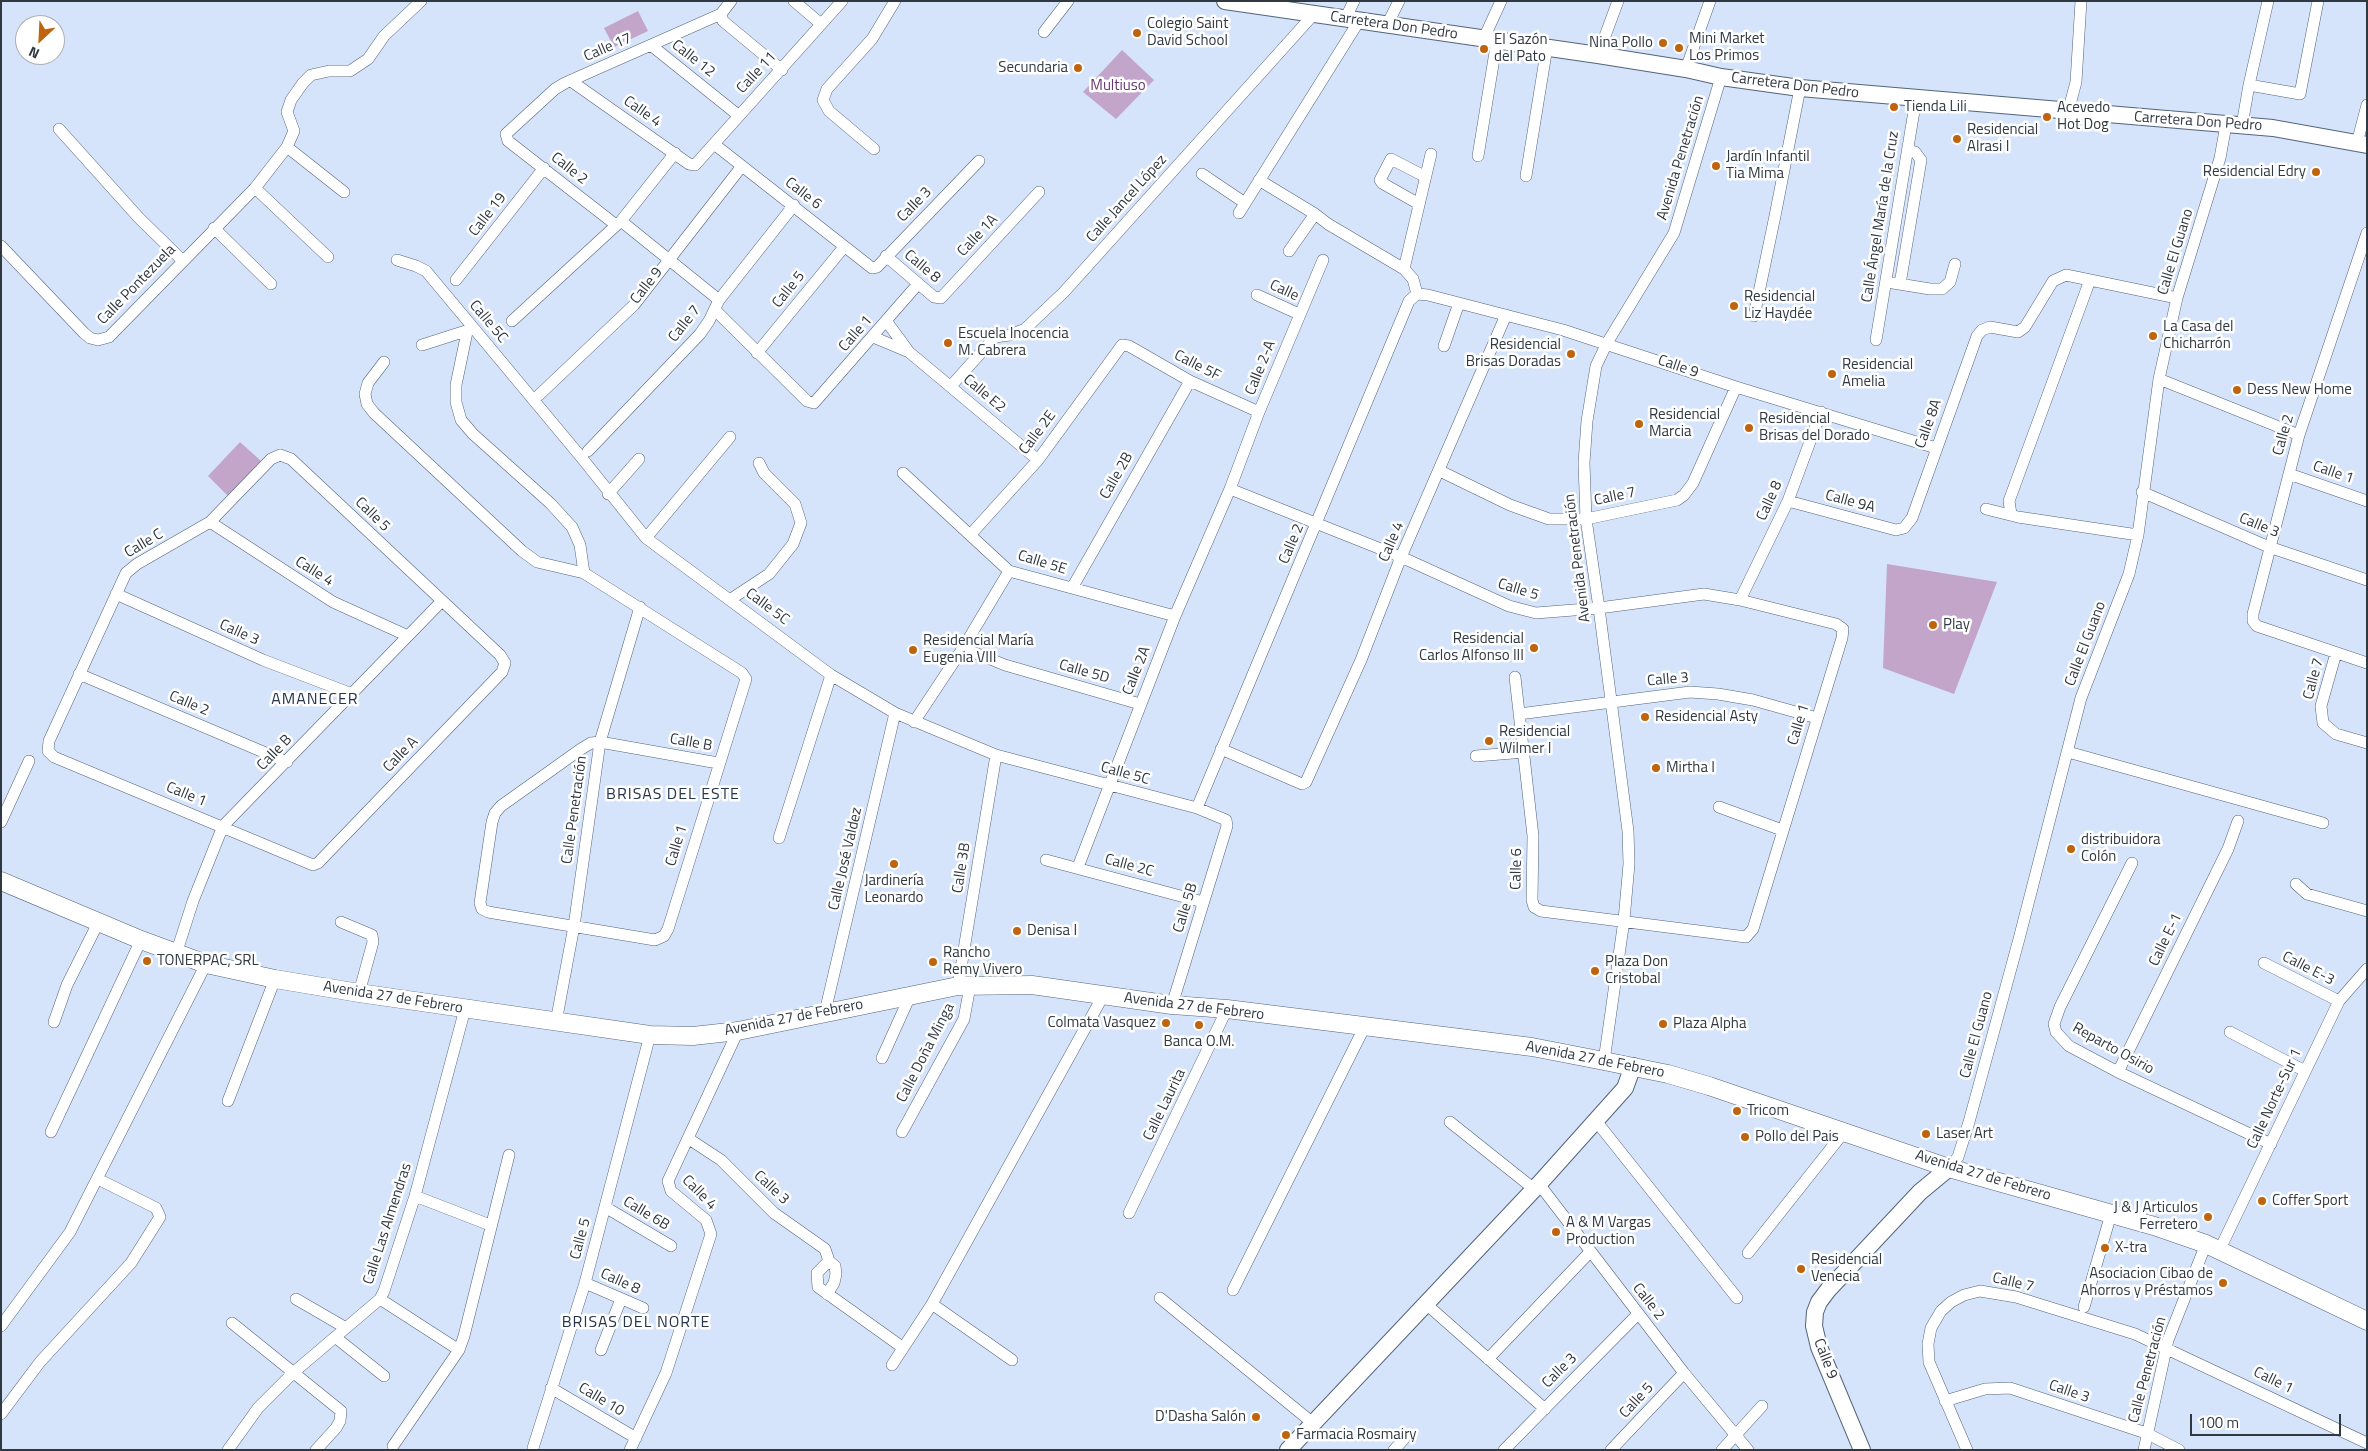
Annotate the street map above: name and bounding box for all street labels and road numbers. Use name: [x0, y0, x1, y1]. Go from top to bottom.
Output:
street label: Carretera Don Pedro: [1329, 8, 1459, 44]
street label: Calle 17: [581, 30, 635, 66]
street label: Calle 12: [668, 36, 718, 82]
street label: Calle 11: [733, 48, 781, 98]
street label: Carretera Don Pedro: [1730, 69, 1860, 103]
street label: Calle 4: [620, 93, 664, 131]
street label: Avenida Penetración: [1654, 94, 1708, 222]
street label: Carretera Don Pedro: [2133, 109, 2263, 135]
street label: Calle Ángel María de la Cruz: [1859, 130, 1903, 304]
street label: Calle 2: [547, 149, 591, 189]
street label: Calle Jancel López: [1083, 152, 1171, 246]
street label: Calle 6: [781, 174, 825, 214]
street label: Calle 3: [894, 184, 936, 226]
street label: Calle 19: [465, 190, 511, 240]
street label: Calle El Guano: [2154, 207, 2198, 297]
street label: Calle 1A: [954, 211, 1002, 261]
street label: Calle Pontezuela: [94, 241, 180, 329]
street label: Calle 8: [900, 247, 944, 287]
street label: Calle 9: [627, 264, 667, 308]
street label: Calle 5: [769, 268, 809, 312]
street label: Calle: [1267, 276, 1301, 306]
street label: Calle 5C: [465, 297, 511, 347]
street label: Calle 7: [665, 302, 705, 346]
street label: Calle 1: [835, 312, 877, 356]
street label: Calle 2-A: [1242, 338, 1280, 398]
street label: Calle 5F: [1171, 347, 1223, 385]
street label: Calle 9: [1655, 352, 1701, 382]
street label: Calle E2: [959, 371, 1009, 417]
street label: Calle 8A: [1912, 397, 1946, 451]
street label: Calle 2E: [1016, 408, 1060, 458]
street label: Calle 2: [2270, 412, 2298, 458]
street label: Calle 2B: [1096, 449, 1138, 503]
street label: Calle 1: [2310, 458, 2356, 488]
street label: Calle 8: [1753, 478, 1787, 524]
street label: Calle 7: [1593, 484, 1637, 510]
street label: Calle 9A: [1823, 487, 1877, 517]
street label: Avenida Penetración: [1561, 493, 1595, 623]
street label: Calle 5: [351, 494, 393, 536]
street label: Calle 3: [2236, 510, 2282, 542]
street label: Calle 4: [1376, 519, 1408, 565]
street label: Calle 2: [1276, 521, 1308, 567]
street label: Calle C: [122, 526, 166, 562]
street label: Calle 5E: [1015, 547, 1069, 579]
street label: Calle 4: [291, 553, 337, 591]
street label: Calle 5: [1495, 575, 1541, 605]
street label: Calle 5C: [742, 585, 792, 629]
street label: Calle El Guano: [2062, 599, 2110, 689]
street label: Calle 3: [216, 616, 262, 650]
street label: Calle 2A: [1119, 644, 1155, 698]
street label: Calle 5D: [1057, 656, 1111, 688]
street label: Calle 7: [2300, 656, 2328, 702]
street label: Calle 3: [1646, 669, 1690, 691]
street label: Calle 2: [166, 688, 212, 720]
street label: Calle 1: [1784, 702, 1814, 748]
street label: Calle B: [668, 730, 714, 756]
street label: Calle B: [254, 731, 296, 775]
street label: Calle A: [380, 733, 422, 777]
street label: Calle Penetración: [558, 755, 592, 865]
street label: Calle 5C: [1099, 759, 1151, 789]
street label: Calle 1: [163, 779, 209, 811]
street label: Calle José Valdez: [825, 806, 867, 912]
street label: Calle 1: [662, 823, 692, 869]
street label: Calle 3B: [949, 841, 975, 895]
street label: Calle 6: [1508, 848, 1526, 890]
street label: Calle 2C: [1103, 851, 1155, 881]
street label: Calle 5B: [1170, 881, 1202, 935]
street label: Calle E-1: [2146, 911, 2186, 969]
street label: Calle E-3: [2279, 948, 2337, 990]
street label: Avenida 27 de Febrero: [322, 978, 464, 1018]
street label: Avenida 27 de Febrero: [1123, 989, 1265, 1025]
street label: Calle El Guano: [1957, 990, 1997, 1080]
street label: Avenida 27 de Febrero: [723, 996, 865, 1040]
street label: Calle Doña Minga: [893, 1000, 959, 1106]
street label: Reparto Osirio: [2069, 1019, 2157, 1079]
street label: Avenida 27 de Febrero: [1524, 1038, 1666, 1082]
street label: Calle Norte-Sur 1: [2244, 1046, 2306, 1152]
street label: Calle Laurita: [1140, 1066, 1190, 1144]
street label: Avenida 27 de Febrero: [1913, 1147, 2053, 1205]
street label: Calle Las Almendras: [360, 1161, 416, 1287]
street label: Calle 3: [750, 1167, 792, 1209]
street label: Calle 4: [678, 1172, 720, 1214]
street label: Calle 6B: [619, 1193, 673, 1235]
street label: Calle 5: [567, 1216, 595, 1262]
street label: Calle 8: [597, 1265, 643, 1299]
street label: Calle 7: [1991, 1270, 2035, 1296]
street label: Calle 2: [1628, 1280, 1668, 1324]
street label: Calle Penetración: [2125, 1315, 2171, 1425]
street label: Calle 9: [1809, 1336, 1841, 1382]
street label: Calle 3: [1539, 1350, 1581, 1392]
street label: Calle 1: [2250, 1364, 2296, 1398]
street label: Calle 3: [2046, 1377, 2092, 1407]
street label: Calle 10: [575, 1379, 627, 1421]
street label: Calle 5: [1616, 1380, 1658, 1422]

